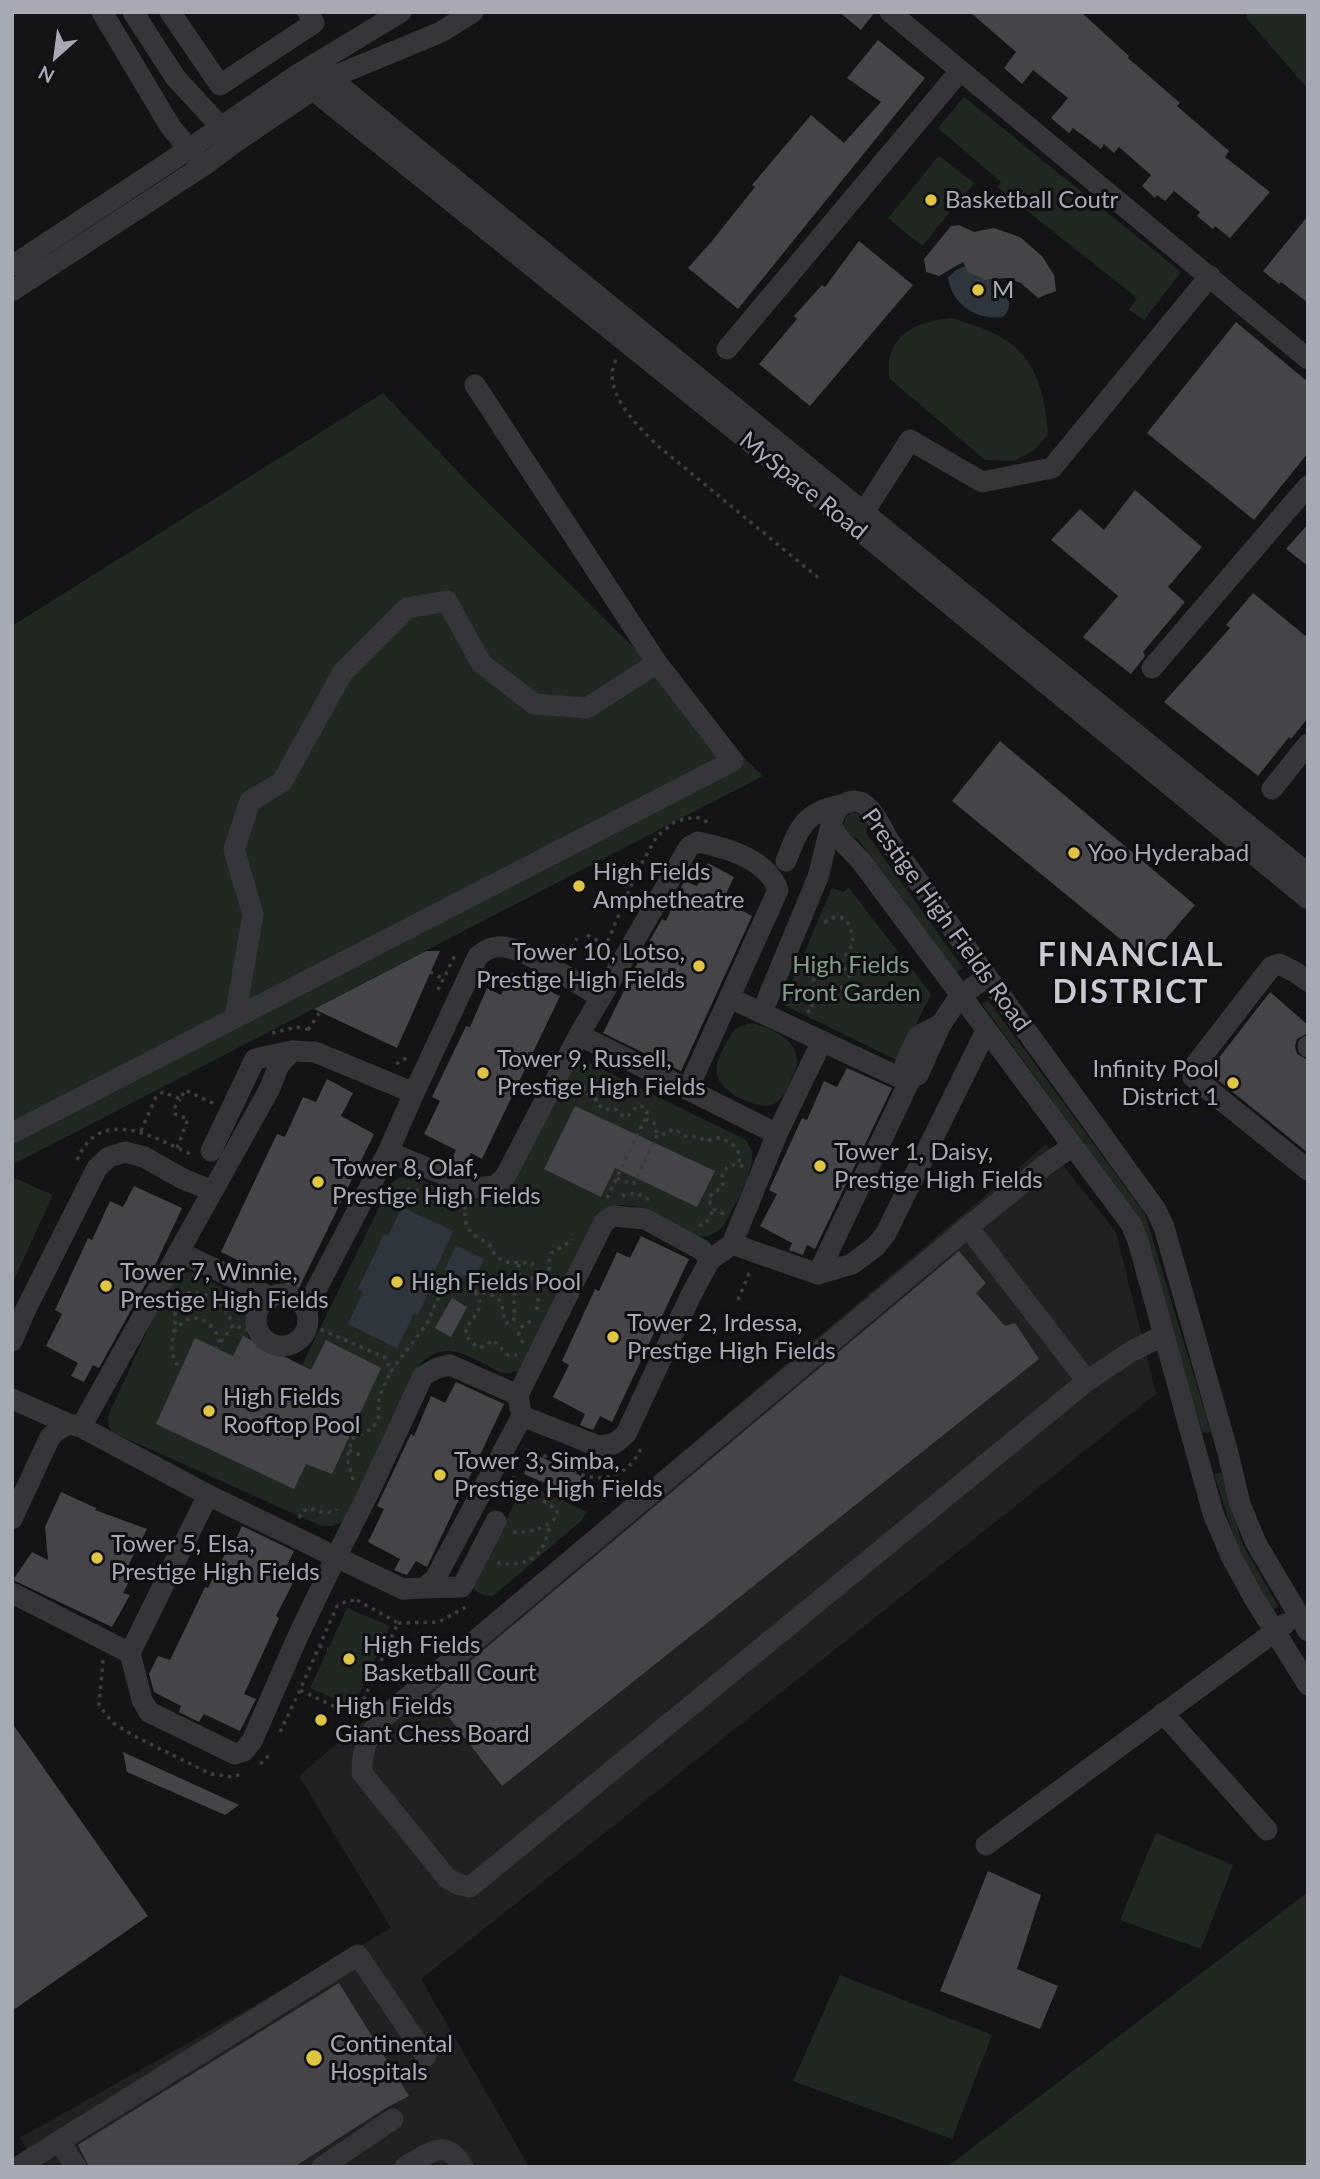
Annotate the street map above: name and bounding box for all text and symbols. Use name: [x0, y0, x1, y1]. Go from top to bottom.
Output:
north arrow: [21, 21, 91, 91]
text: N: [34, 61, 58, 89]
place label: Basketball Coutr: [945, 186, 1118, 214]
marker: Basketball Coutr: [923, 192, 939, 208]
place label: M: [992, 276, 1014, 304]
marker: M: [970, 282, 986, 298]
street label: MySpace Road: [733, 426, 873, 546]
street label: Prestige High Fields Road: [856, 803, 1036, 1037]
place label: Yoo Hyderabad: [1088, 839, 1249, 867]
marker: Yoo Hyderabad: [1066, 845, 1082, 861]
place label: High Fields Amphetheatre: [593, 858, 744, 914]
marker: High Fields Amphetheatre: [571, 878, 587, 894]
district label: FINANCIAL DISTRICT: [1039, 937, 1223, 1012]
place label: Tower 10, Lotso, Prestige High Fields: [476, 938, 685, 994]
park label: High Fields Front Garden: [781, 951, 921, 1007]
marker: Tower 10, Lotso, Prestige High Fields: [691, 958, 707, 974]
place label: Tower 9, Russell, Prestige High Fields: [497, 1045, 706, 1101]
place label: Infinity Pool District 1: [1093, 1055, 1219, 1111]
marker: Tower 9, Russell, Prestige High Fields: [475, 1065, 491, 1081]
marker: Infinity Pool District 1: [1225, 1075, 1241, 1091]
place label: Tower 1, Daisy, Prestige High Fields: [834, 1138, 1043, 1194]
place label: Tower 8, Olaf, Prestige High Fields: [332, 1154, 541, 1210]
marker: Tower 1, Daisy, Prestige High Fields: [812, 1158, 828, 1174]
marker: Tower 8, Olaf, Prestige High Fields: [310, 1174, 326, 1190]
place label: Tower 7, Winnie, Prestige High Fields: [120, 1258, 329, 1314]
place label: High Fields Pool: [411, 1268, 581, 1296]
marker: High Fields Pool: [389, 1274, 405, 1290]
marker: Tower 7, Winnie, Prestige High Fields: [98, 1278, 114, 1294]
place label: Tower 2, Irdessa, Prestige High Fields: [627, 1309, 836, 1365]
marker: Tower 2, Irdessa, Prestige High Fields: [605, 1329, 621, 1345]
place label: High Fields Rooftop Pool: [223, 1383, 360, 1439]
marker: High Fields Rooftop Pool: [201, 1403, 217, 1419]
place label: Tower 3, Simba, Prestige High Fields: [454, 1447, 663, 1503]
marker: Tower 3, Simba, Prestige High Fields: [432, 1467, 448, 1483]
place label: Tower 5, Elsa, Prestige High Fields: [111, 1530, 320, 1586]
marker: Tower 5, Elsa, Prestige High Fields: [89, 1550, 105, 1566]
place label: High Fields Basketball Court: [363, 1631, 536, 1687]
marker: High Fields Basketball Court: [341, 1651, 357, 1667]
place label: High Fields Giant Chess Board: [335, 1692, 530, 1748]
marker: High Fields Giant Chess Board: [313, 1712, 329, 1728]
place label: Continental Hospitals: [330, 2030, 453, 2086]
marker: Continental Hospitals: [304, 2048, 324, 2068]

